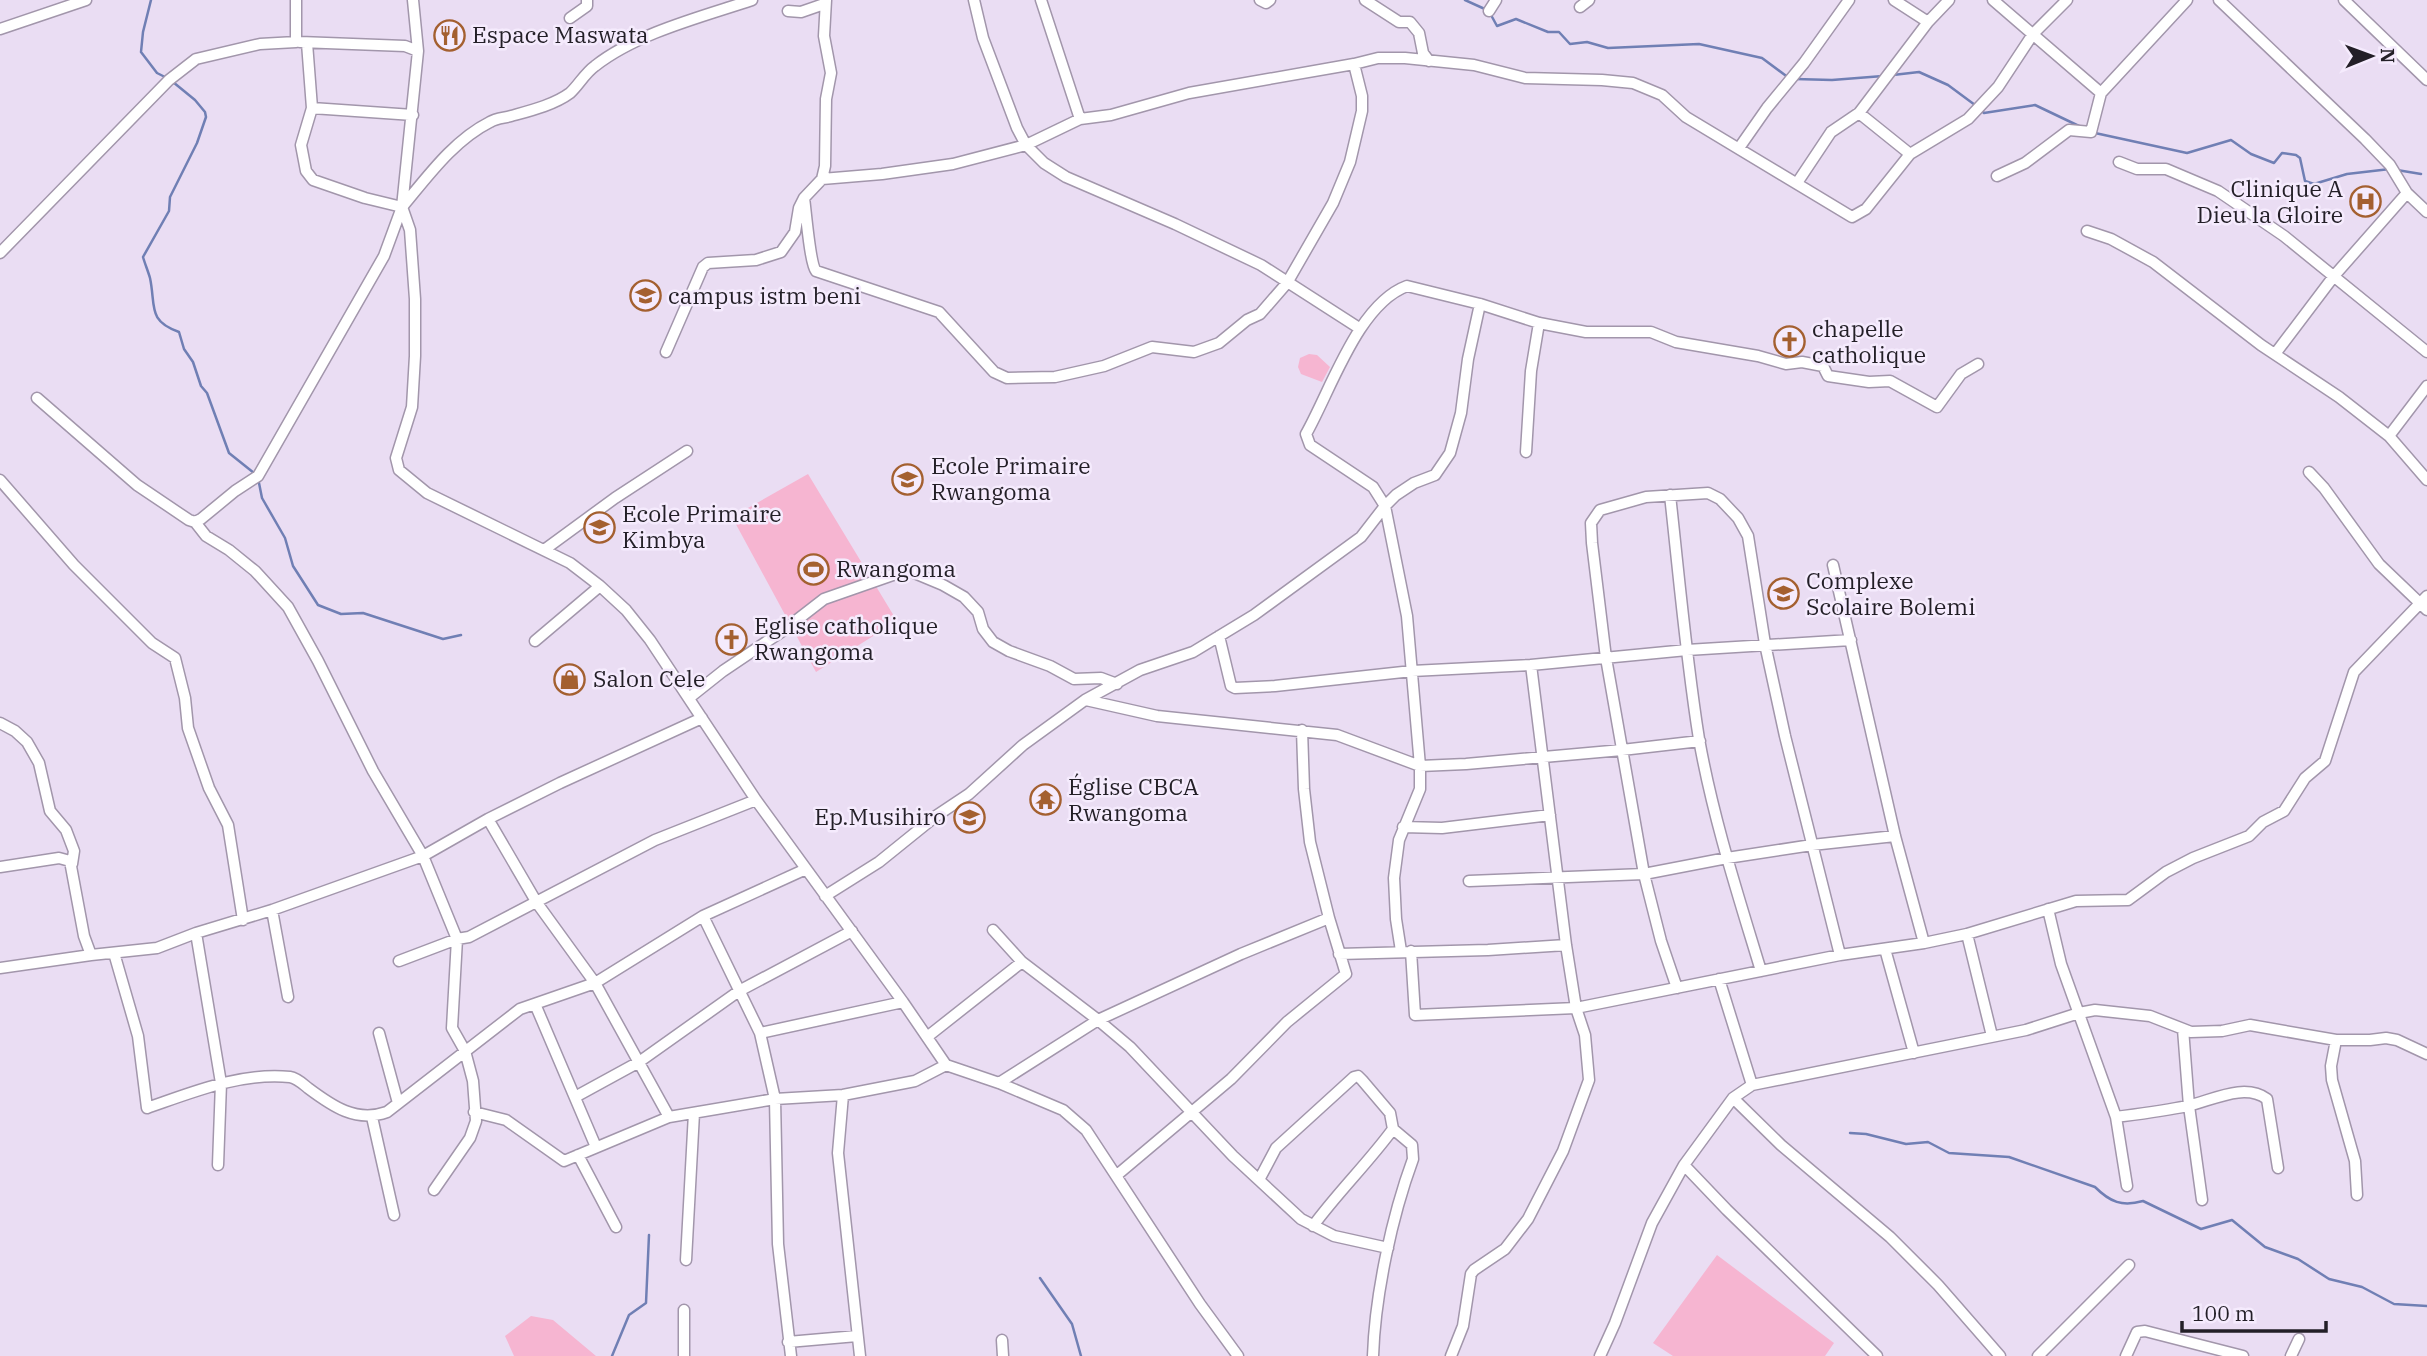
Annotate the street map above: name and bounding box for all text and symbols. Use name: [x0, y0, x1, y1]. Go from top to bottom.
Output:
restaurant icon: Espace Maswata: [432, 18, 466, 52]
place label: Espace Maswata: [472, 19, 649, 49]
north arrow: [2336, 21, 2406, 91]
text: N: [2376, 48, 2400, 63]
place label: Clinique A Dieu la Gloire: [2197, 173, 2343, 229]
hospital icon: Clinique A Dieu la Gloire: [2349, 185, 2383, 219]
school or university icon: campus istm beni: [628, 279, 662, 313]
place label: campus istm beni: [668, 280, 861, 310]
place label: chapelle catholique: [1812, 313, 1926, 369]
church icon: chapelle catholique: [1772, 325, 1806, 359]
place label: Ecole Primaire Rwangoma: [931, 450, 1091, 506]
school or university icon: Ecole Primaire Rwangoma: [891, 462, 925, 496]
place label: Ecole Primaire Kimbya: [622, 498, 782, 554]
school or university icon: Ecole Primaire Kimbya: [582, 510, 616, 544]
sports icon: Rwangoma: [796, 552, 830, 586]
place label: Rwangoma: [836, 553, 956, 583]
place label: Complexe Scolaire Bolemi: [1806, 565, 1975, 621]
school or university icon: Complexe Scolaire Bolemi: [1766, 577, 1800, 611]
place label: Eglise catholique Rwangoma: [754, 610, 938, 666]
church icon: Eglise catholique Rwangoma: [714, 622, 748, 656]
shop icon: Salon Cele: [553, 662, 587, 696]
place label: Salon Cele: [593, 663, 705, 693]
place label: Église CBCA Rwangoma: [1068, 771, 1199, 827]
temple icon: Église CBCA Rwangoma: [1028, 783, 1062, 817]
school or university icon: Ep.Musihiro: [952, 800, 986, 834]
place label: Ep.Musihiro: [814, 801, 946, 831]
scale bar: [2182, 1290, 2326, 1334]
text: 100 m: [2192, 1299, 2255, 1327]

